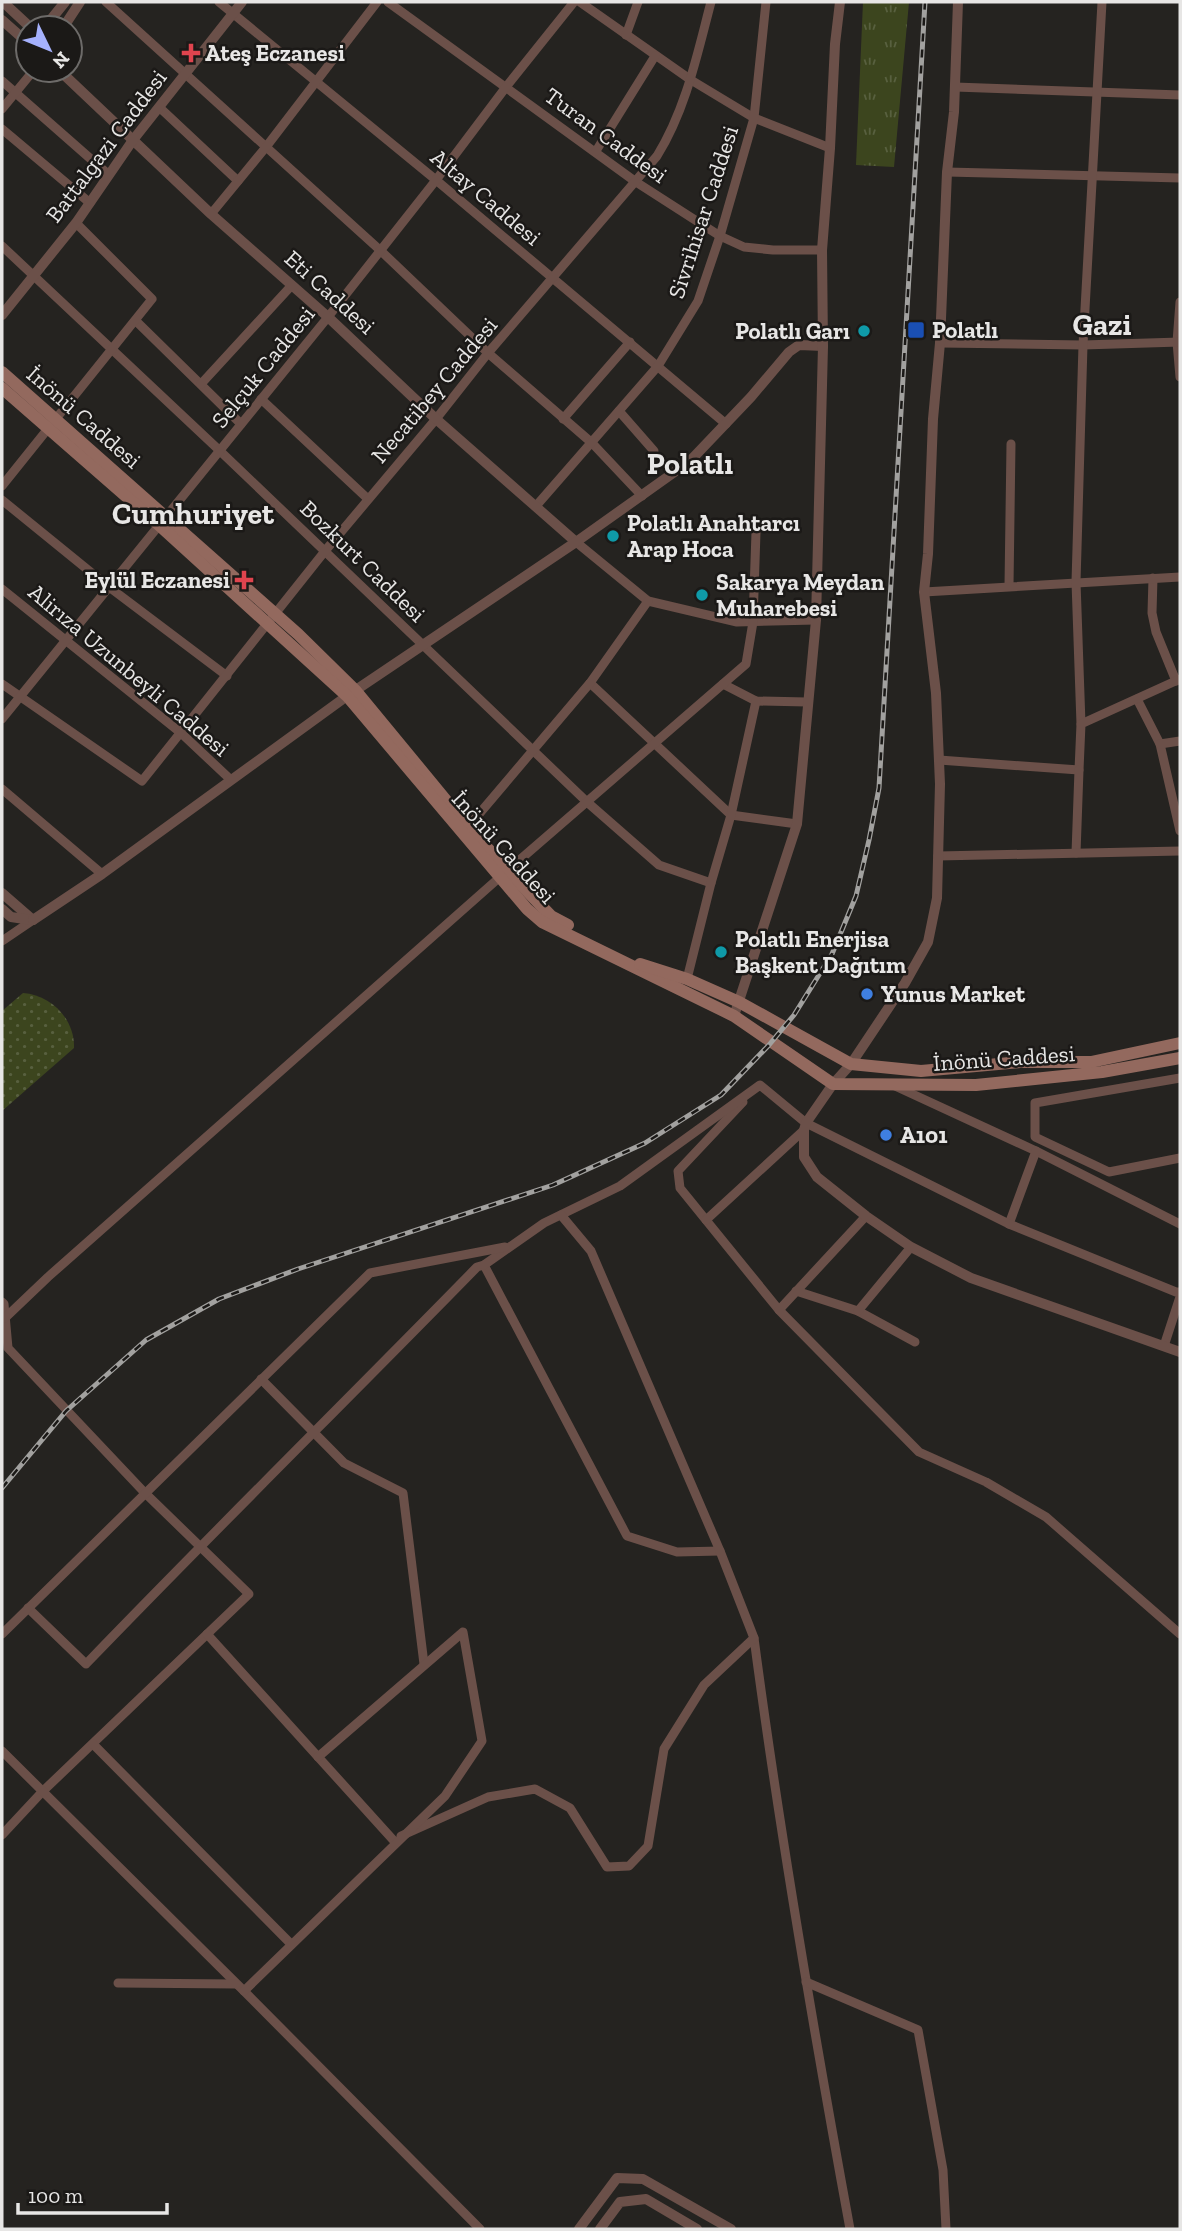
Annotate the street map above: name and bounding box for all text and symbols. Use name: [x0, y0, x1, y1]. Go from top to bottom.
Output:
north arrow: [14, 14, 84, 84]
place label: Ateş Eczanesi: [205, 39, 345, 67]
marker: Ateş Eczanesi: [183, 45, 199, 61]
text: N: [48, 47, 74, 73]
street label: Battalgazi Caddesi: [39, 64, 173, 228]
street label: Turan Caddesi: [539, 81, 673, 189]
street label: Sivrihisar Caddesi: [662, 122, 744, 302]
street label: Altay Caddesi: [425, 143, 547, 251]
street label: Eti Caddesi: [279, 244, 381, 340]
street label: Selçuk Caddesi: [205, 301, 321, 433]
district label: Gazi: [1073, 307, 1131, 343]
street label: Necatibey Caddesi: [365, 311, 503, 469]
place label: Polatlı: [932, 316, 998, 344]
place label: Polatlı Garı: [735, 317, 850, 345]
marker: Polatlı: [906, 320, 926, 340]
marker: Polatlı Garı: [856, 323, 872, 339]
street label: İnönü Caddesi: [21, 360, 147, 474]
district label: Polatlı: [647, 446, 733, 482]
street label: Bozkurt Caddesi: [295, 494, 431, 628]
district label: Cumhuriyet: [112, 496, 275, 532]
place label: Polatlı Anahtarcı Arap Hoca: [627, 509, 800, 563]
marker: Polatlı Anahtarcı Arap Hoca: [605, 528, 621, 544]
place label: Eylül Eczanesi: [84, 566, 230, 594]
place label: Sakarya Meydan Muharebesi: [716, 568, 885, 622]
marker: Eylül Eczanesi: [236, 572, 252, 588]
street label: Alirıza Uzunbeyli Caddesi: [23, 578, 235, 762]
marker: Sakarya Meydan Muharebesi: [694, 587, 710, 603]
street label: İnönü Caddesi: [446, 785, 562, 909]
place label: Polatlı Enerjisa Başkent Dağıtım: [735, 925, 906, 979]
marker: Polatlı Enerjisa Başkent Dağıtım: [713, 944, 729, 960]
place label: Yunus Market: [881, 980, 1026, 1008]
marker: Yunus Market: [859, 986, 875, 1002]
street label: İnönü Caddesi: [932, 1039, 1076, 1077]
place label: A101: [900, 1121, 948, 1149]
marker: A101: [878, 1127, 894, 1143]
scale bar: [18, 2172, 166, 2216]
text: 100 m: [28, 2183, 83, 2208]

